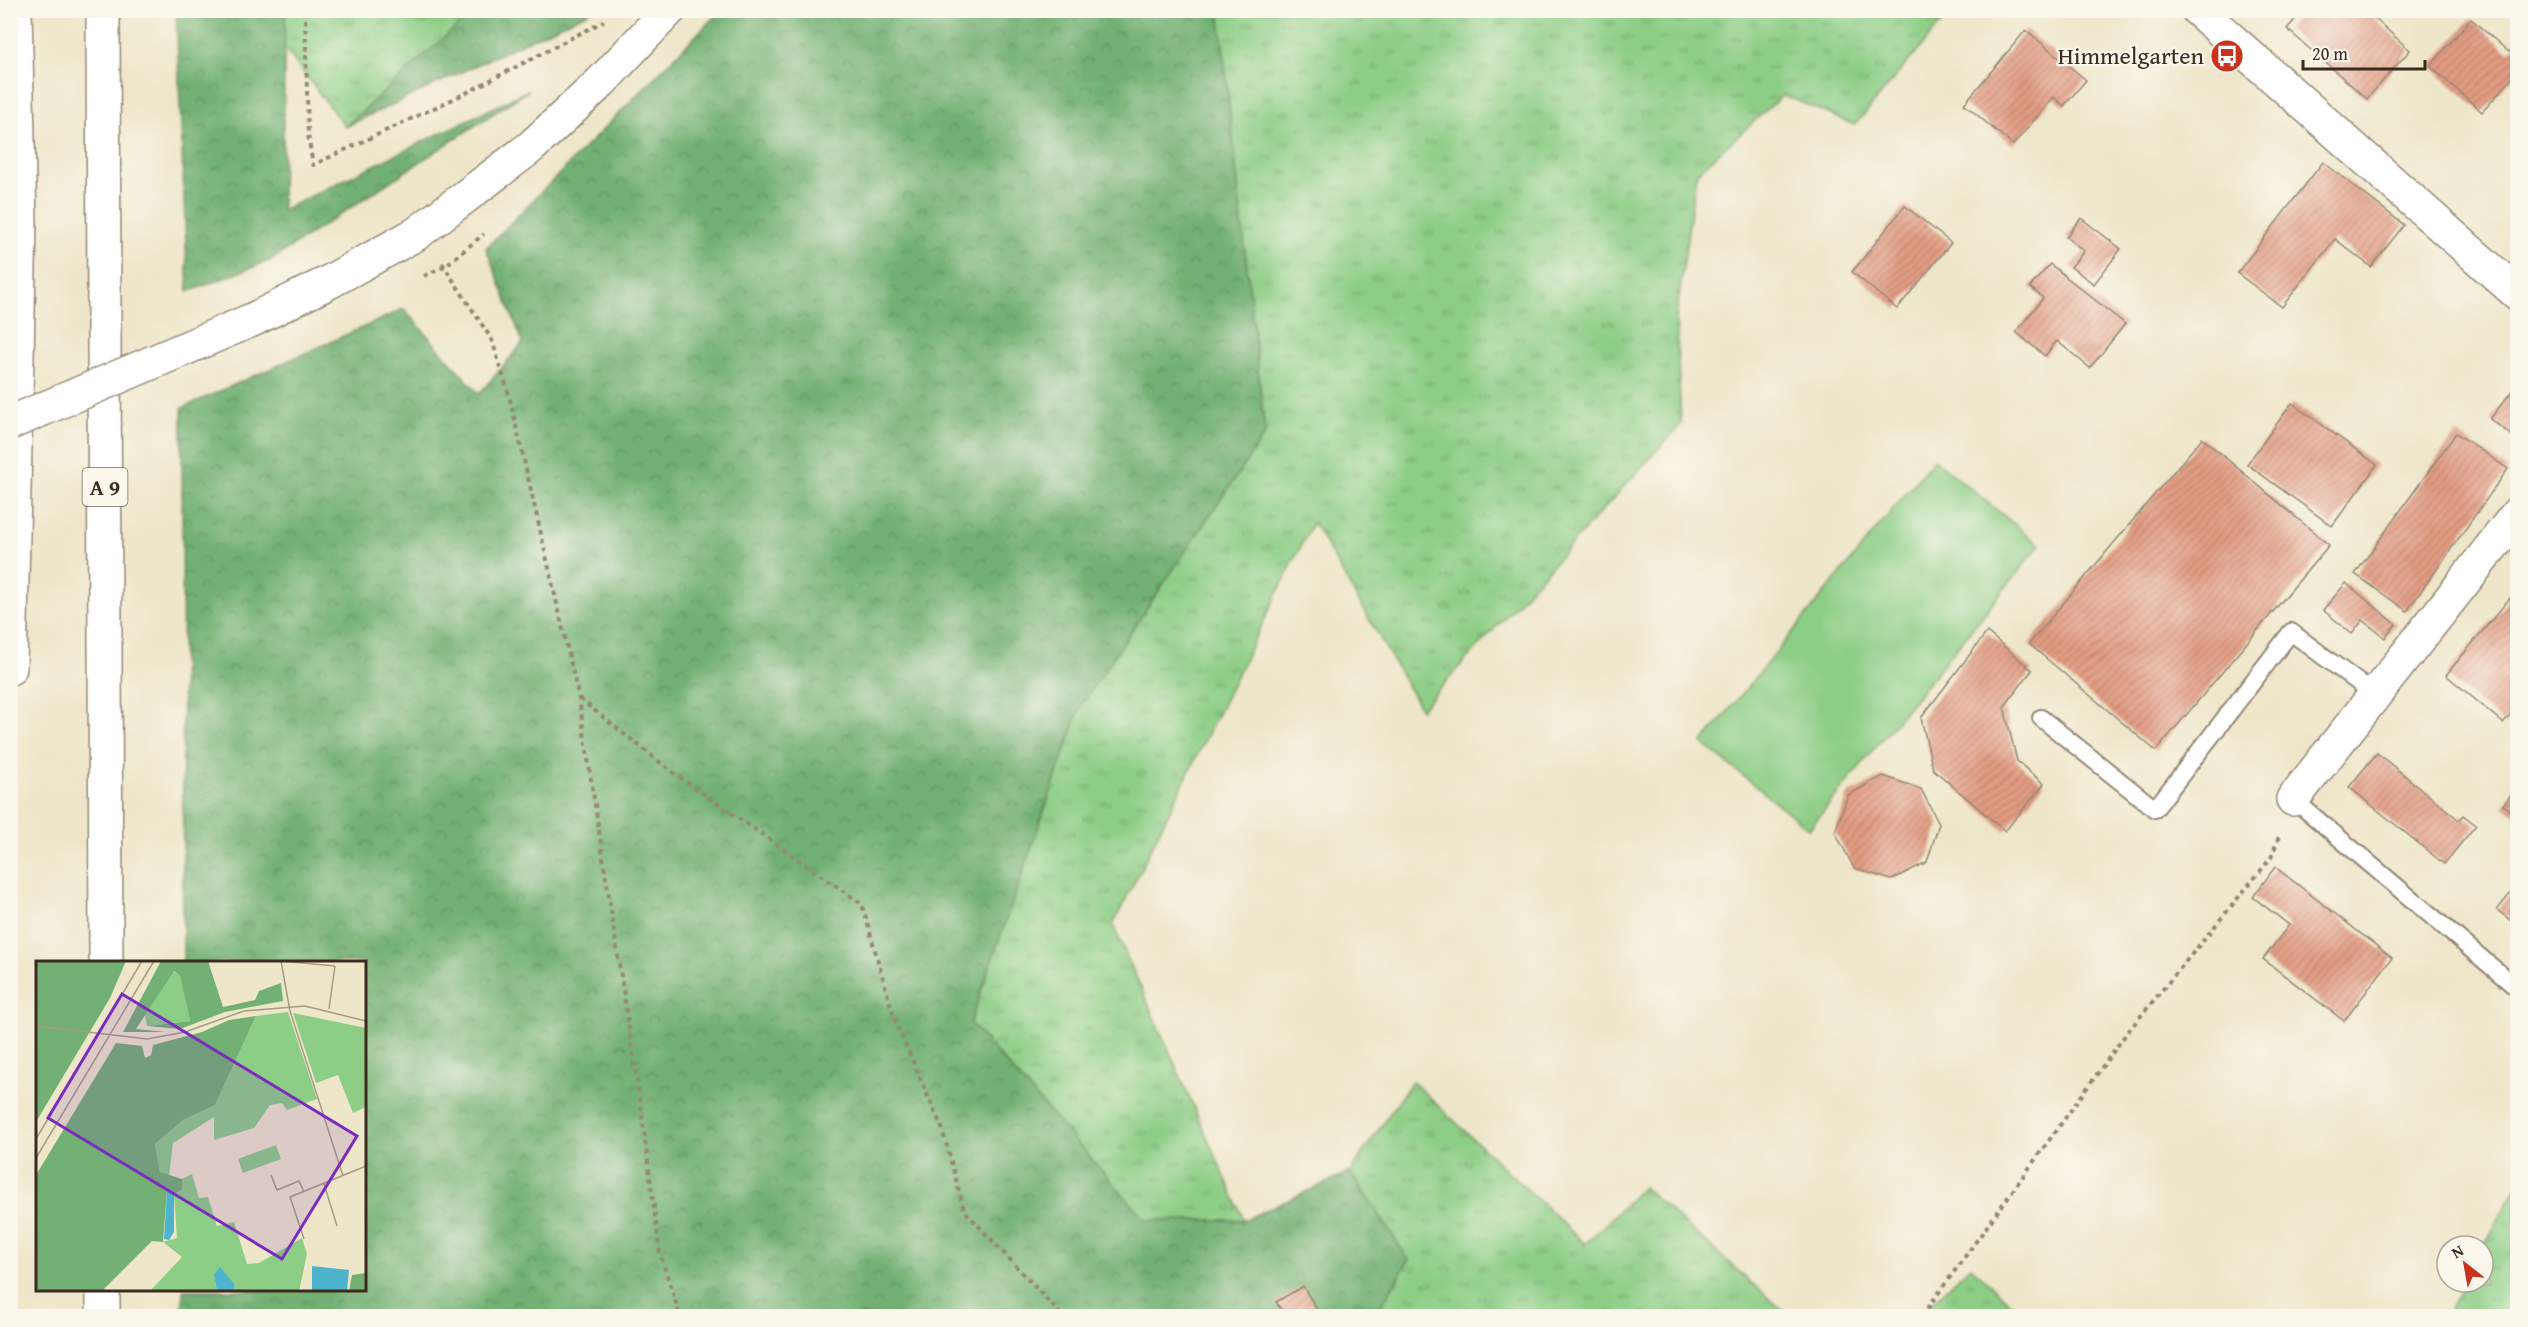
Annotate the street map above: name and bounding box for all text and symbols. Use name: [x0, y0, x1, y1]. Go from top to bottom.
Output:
scale bar: [2303, 33, 2424, 71]
place label: Himmelgarten: [2058, 38, 2205, 73]
bus stop icon: Himmelgarten: [2209, 38, 2245, 74]
text: 20 m: [2312, 40, 2348, 67]
road number: A 9: [82, 468, 128, 506]
inset map: [36, 961, 366, 1291]
north arrow: [2435, 1234, 2495, 1294]
text: N: [2447, 1238, 2468, 1264]

